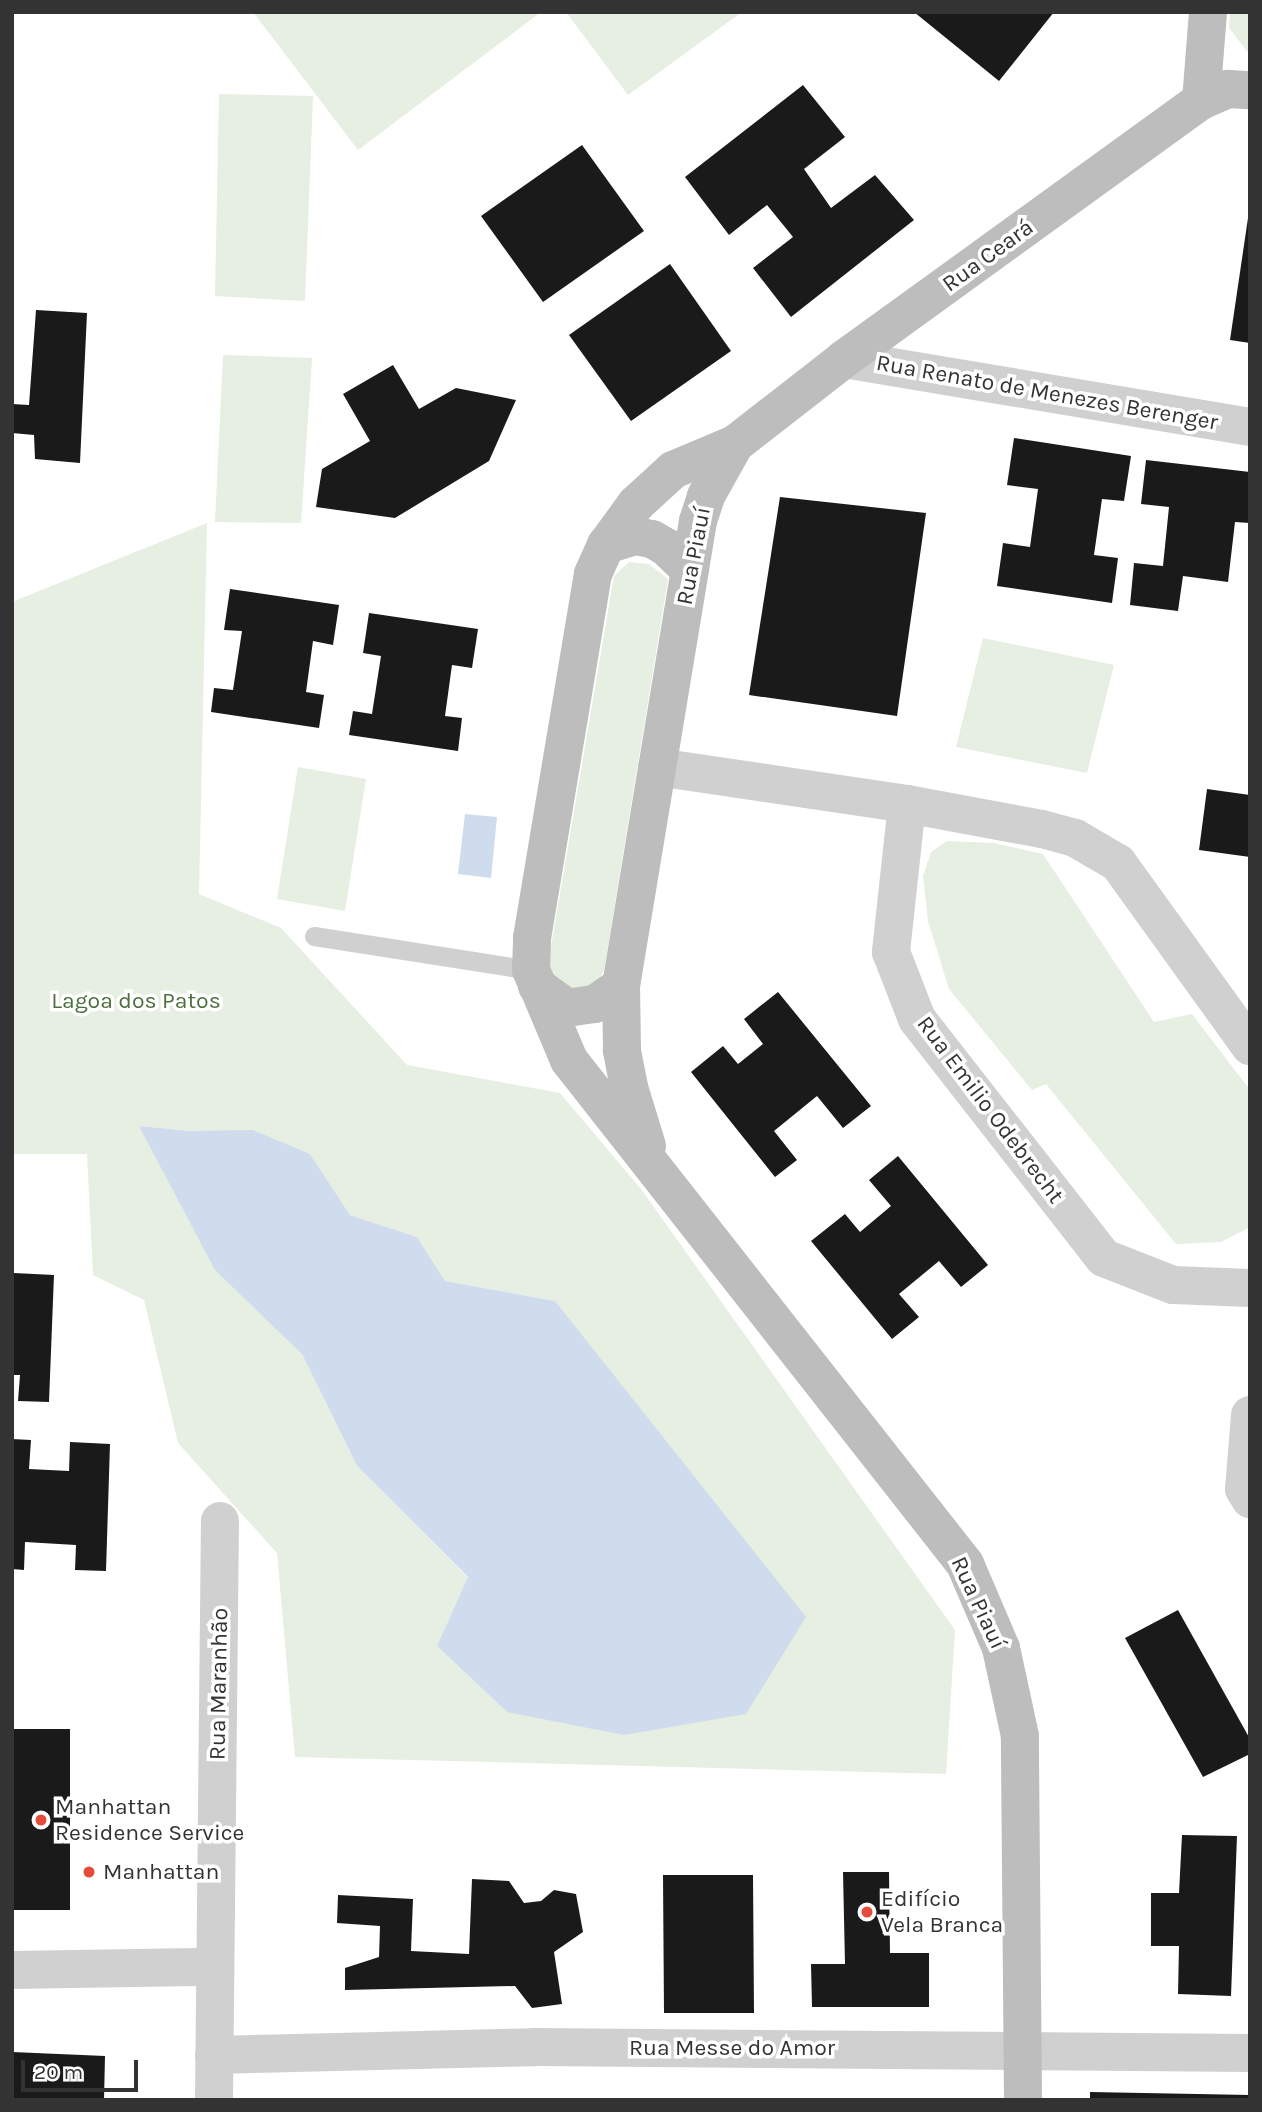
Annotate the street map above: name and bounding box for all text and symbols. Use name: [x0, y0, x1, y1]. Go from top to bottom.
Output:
street label: Rua Ceará: [937, 214, 1039, 298]
street label: Rua Renato de Menezes Berenger: [874, 349, 1220, 437]
street label: Rua Piauí: [671, 505, 717, 607]
park label: Lagoa dos Patos: [51, 987, 221, 1015]
street label: Rua Emilio Odebrecht: [911, 1011, 1069, 1209]
street label: Rua Piauí: [945, 1552, 1011, 1654]
street label: Rua Maranhão: [204, 1608, 234, 1760]
place label: Manhattan Residence Service: [55, 1793, 244, 1847]
marker: Manhattan Residence Service: [33, 1812, 49, 1828]
place label: Manhattan: [103, 1858, 219, 1886]
marker: Manhattan: [81, 1864, 97, 1880]
place label: Edifício Vela Branca: [881, 1885, 1003, 1939]
marker: Edifício Vela Branca: [859, 1904, 875, 1920]
street label: Rua Messe do Amor: [629, 2034, 835, 2062]
scale bar: [24, 2046, 142, 2090]
text: 20 m: [34, 2060, 83, 2084]

